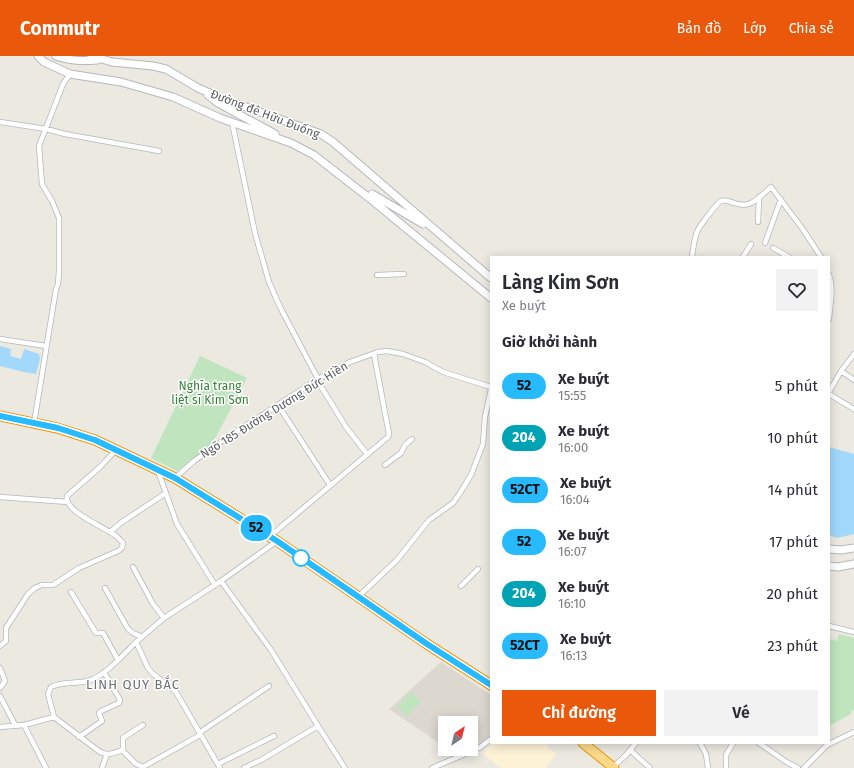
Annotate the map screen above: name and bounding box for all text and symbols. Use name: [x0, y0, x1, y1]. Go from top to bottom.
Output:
text: Commutr: [20, 17, 100, 40]
text: Bản đồ: [677, 20, 721, 37]
text: Lớp: [743, 20, 767, 37]
text: Chia sẻ: [789, 20, 834, 37]
street label: Đường đê Hữu Đuống: [208, 86, 323, 142]
button: heart: [776, 269, 818, 311]
text: Làng Kim Sơn: [502, 271, 619, 294]
text: Xe buýt: [502, 298, 546, 313]
text: Giờ khởi hành: [502, 333, 597, 351]
street label: Ngõ 185 Đường Dương Đức Hiền: [197, 358, 350, 461]
text: Xe buýt: [558, 370, 609, 388]
text: 52: [517, 377, 531, 394]
text: 5 phút: [775, 377, 818, 395]
park label: Nghĩa trang liệt sĩ Kim Sơn: [171, 379, 249, 407]
text: 15:55: [558, 388, 586, 403]
text: Xe buýt: [558, 422, 609, 440]
text: 204: [512, 429, 536, 446]
text: 10 phút: [767, 429, 818, 447]
text: 16:00: [558, 440, 588, 455]
text: Xe buýt: [560, 474, 611, 492]
text: 52CT: [510, 481, 540, 498]
text: 14 phút: [768, 481, 818, 499]
text: 16:04: [560, 492, 590, 507]
line badge: 52: [238, 515, 274, 541]
text: 52: [249, 519, 263, 536]
text: Xe buýt: [558, 526, 609, 544]
text: 52: [517, 533, 531, 550]
text: 17 phút: [769, 533, 818, 551]
text: 16:07: [558, 544, 586, 559]
unlabelled marker: [292, 549, 310, 567]
text: Xe buýt: [558, 578, 609, 596]
text: 204: [512, 585, 536, 602]
text: 20 phút: [766, 585, 818, 603]
text: 16:10: [558, 596, 586, 611]
text: Xe buýt: [560, 630, 611, 648]
text: 52CT: [510, 637, 540, 654]
text: 23 phút: [767, 637, 818, 655]
text: 16:13: [560, 648, 587, 663]
district label: LINH QUY BẮC: [86, 674, 180, 692]
button: Chỉ đường: [502, 690, 656, 736]
button: Vé: [664, 690, 818, 736]
north arrow: [438, 716, 478, 756]
map controls: [438, 716, 478, 756]

